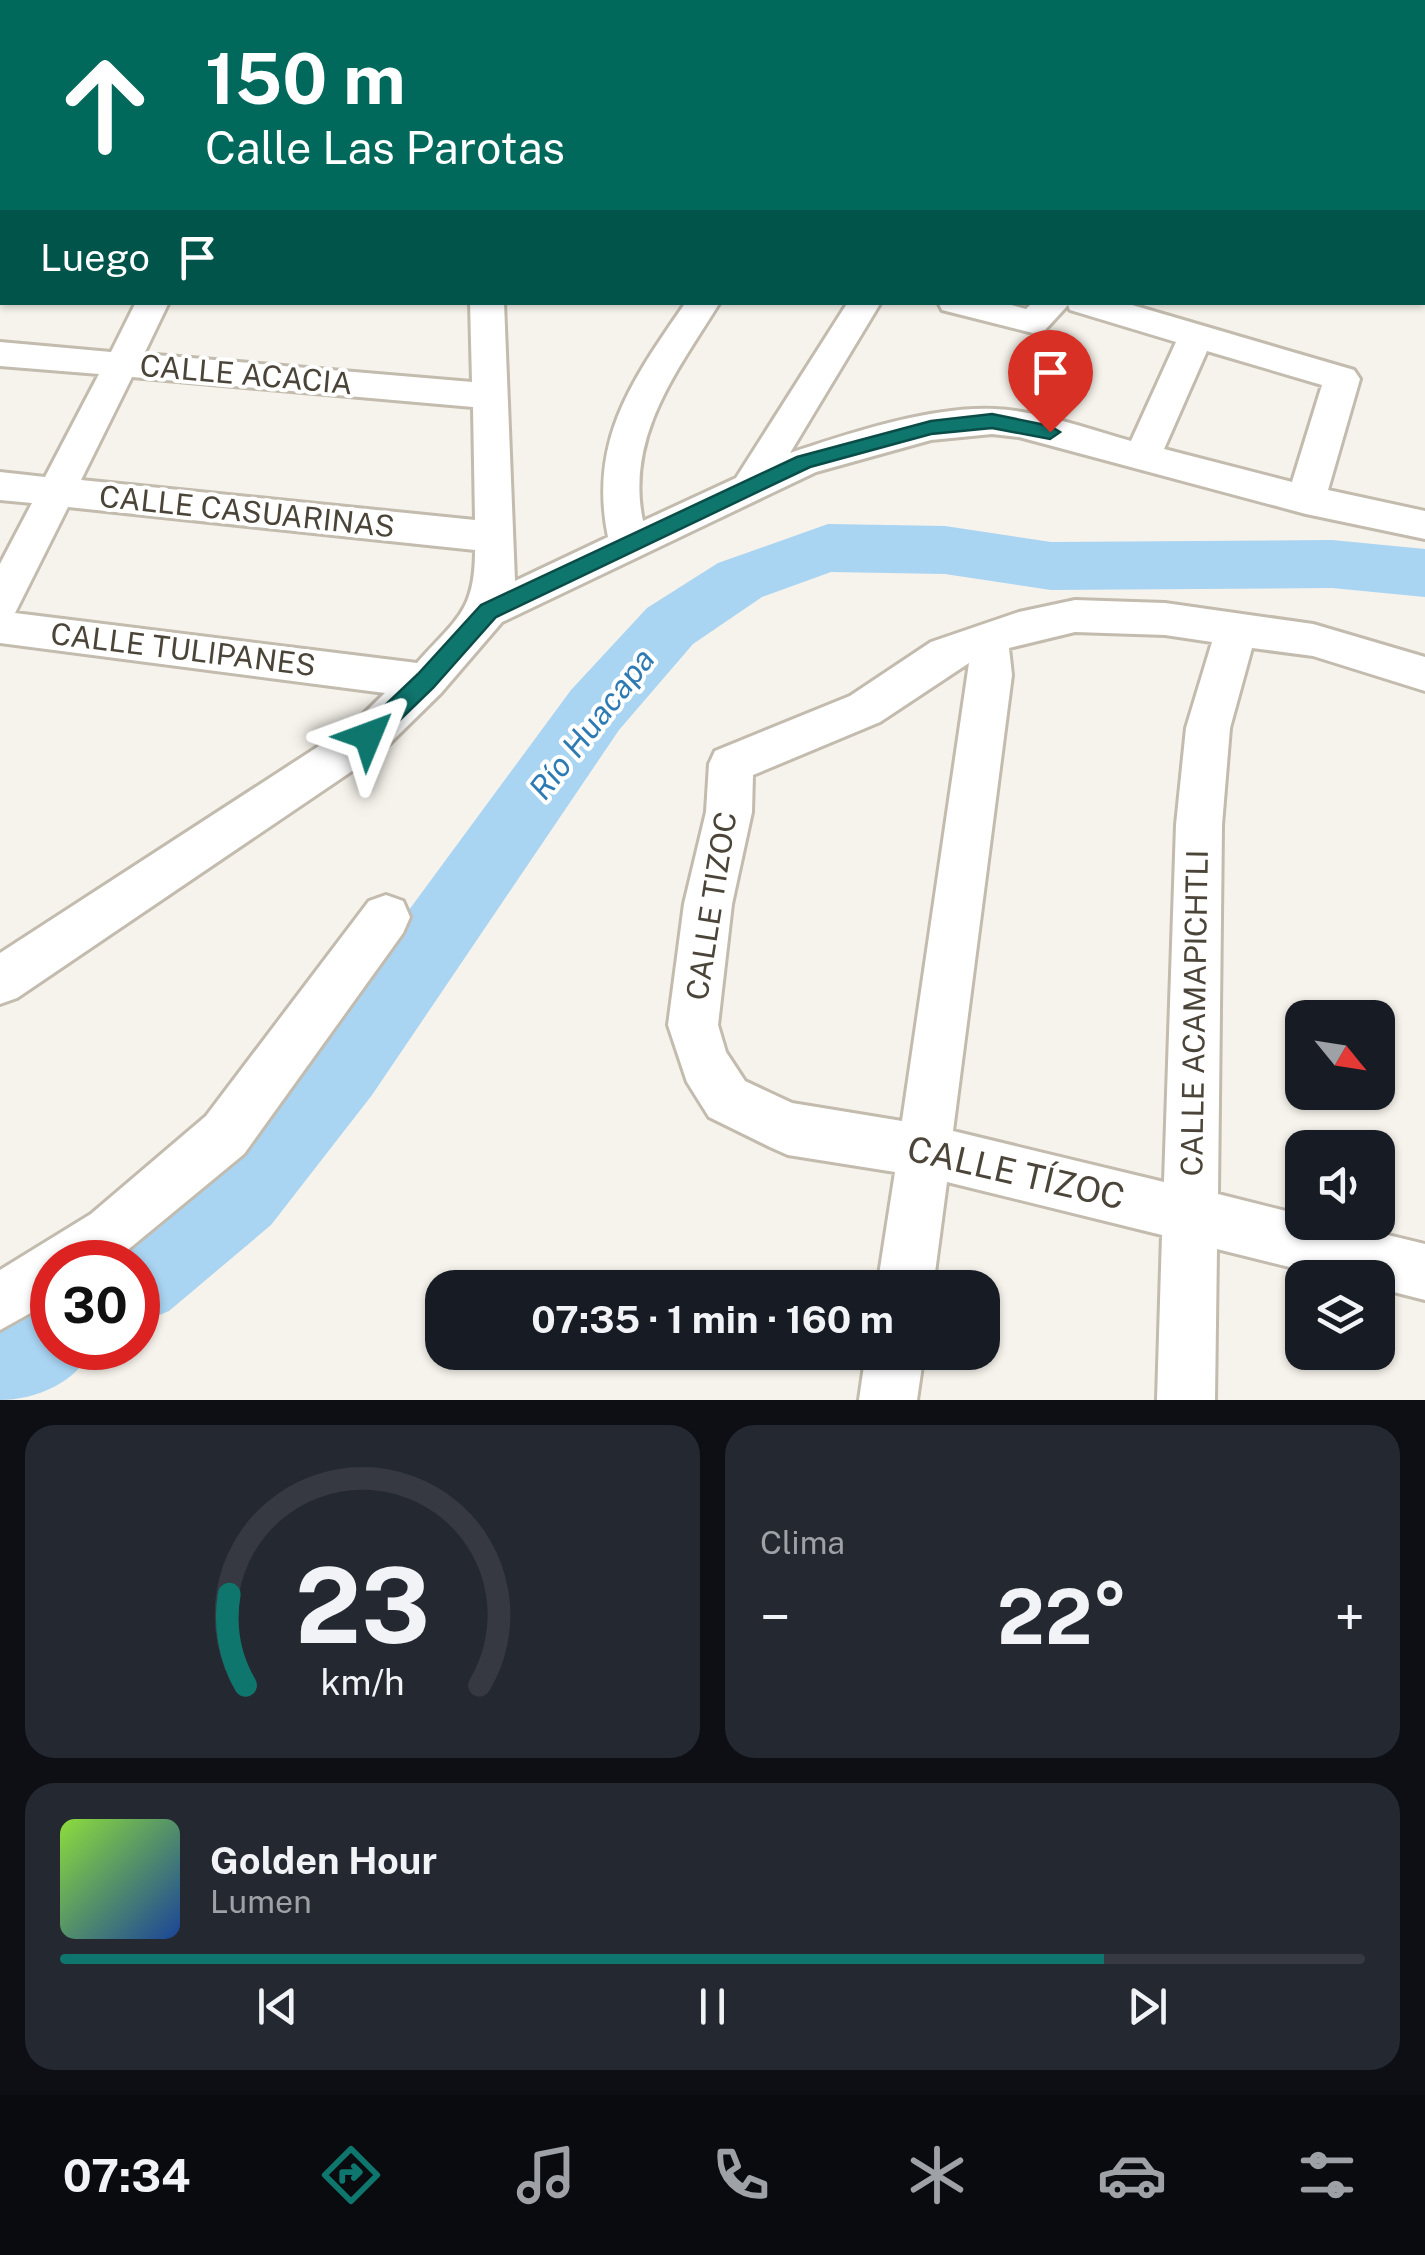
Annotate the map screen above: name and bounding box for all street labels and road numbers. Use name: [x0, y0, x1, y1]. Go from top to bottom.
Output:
street label: CALLE ACACIA: [138, 347, 354, 401]
street label: CALLE CASUARINAS: [98, 478, 397, 544]
street label: CALLE TULIPANES: [49, 615, 318, 683]
street label: CALLE TIZOC: [678, 809, 744, 1003]
street label: CALLE ACAMAPICHTLI: [1173, 849, 1215, 1177]
street label: CALLE TÍZOC: [903, 1127, 1129, 1217]

